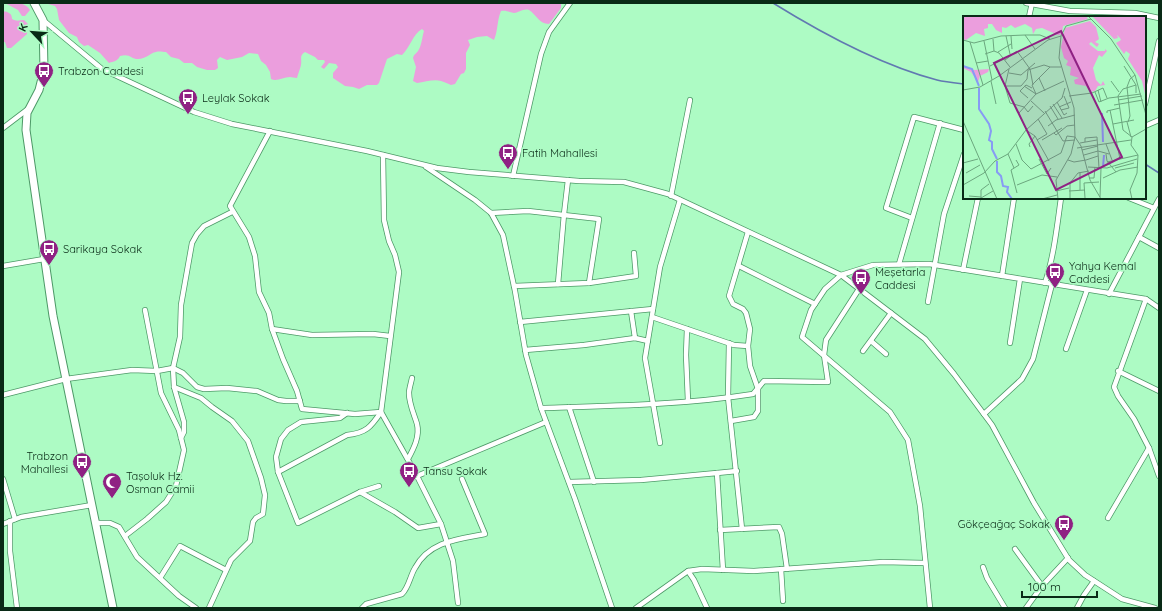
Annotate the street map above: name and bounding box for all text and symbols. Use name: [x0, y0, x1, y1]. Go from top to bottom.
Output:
north arrow: [12, 12, 52, 52]
inset map: [963, 16, 1146, 199]
text: K: [15, 21, 31, 34]
bus stop icon: Trabzon Caddesi: [33, 60, 55, 88]
place label: Trabzon Caddesi: [58, 64, 143, 78]
bus stop icon: Leylak Sokak: [177, 87, 199, 115]
place label: Leylak Sokak: [202, 91, 270, 105]
bus stop icon: Fatih Mahallesi: [497, 142, 519, 170]
place label: Fatih Mahallesi: [522, 146, 597, 160]
bus stop icon: Sarikaya Sokak: [38, 238, 60, 266]
place label: Sarikaya Sokak: [63, 242, 142, 256]
place label: Yahya Kemal Caddesi: [1069, 259, 1136, 286]
bus stop icon: Yahya Kemal Caddesi: [1044, 261, 1066, 289]
place label: Meşetarla Caddesi: [875, 265, 926, 292]
bus stop icon: Meşetarla Caddesi: [850, 267, 872, 295]
place label: Trabzon Mahallesi: [21, 449, 68, 476]
bus stop icon: Trabzon Mahallesi: [71, 451, 93, 479]
bus stop icon: Tansu Sokak: [398, 460, 420, 488]
place label: Tansu Sokak: [423, 464, 487, 478]
place label: Taşoluk Hz. Osman Camii: [126, 469, 194, 496]
mosque icon: Taşoluk Hz. Osman Camii: [101, 471, 123, 499]
bus stop icon: Gökçeağaç Sokak: [1053, 513, 1075, 541]
place label: Gökçeağaç Sokak: [958, 517, 1050, 531]
scale bar: [1022, 573, 1097, 599]
text: 100 m: [1028, 579, 1061, 594]

